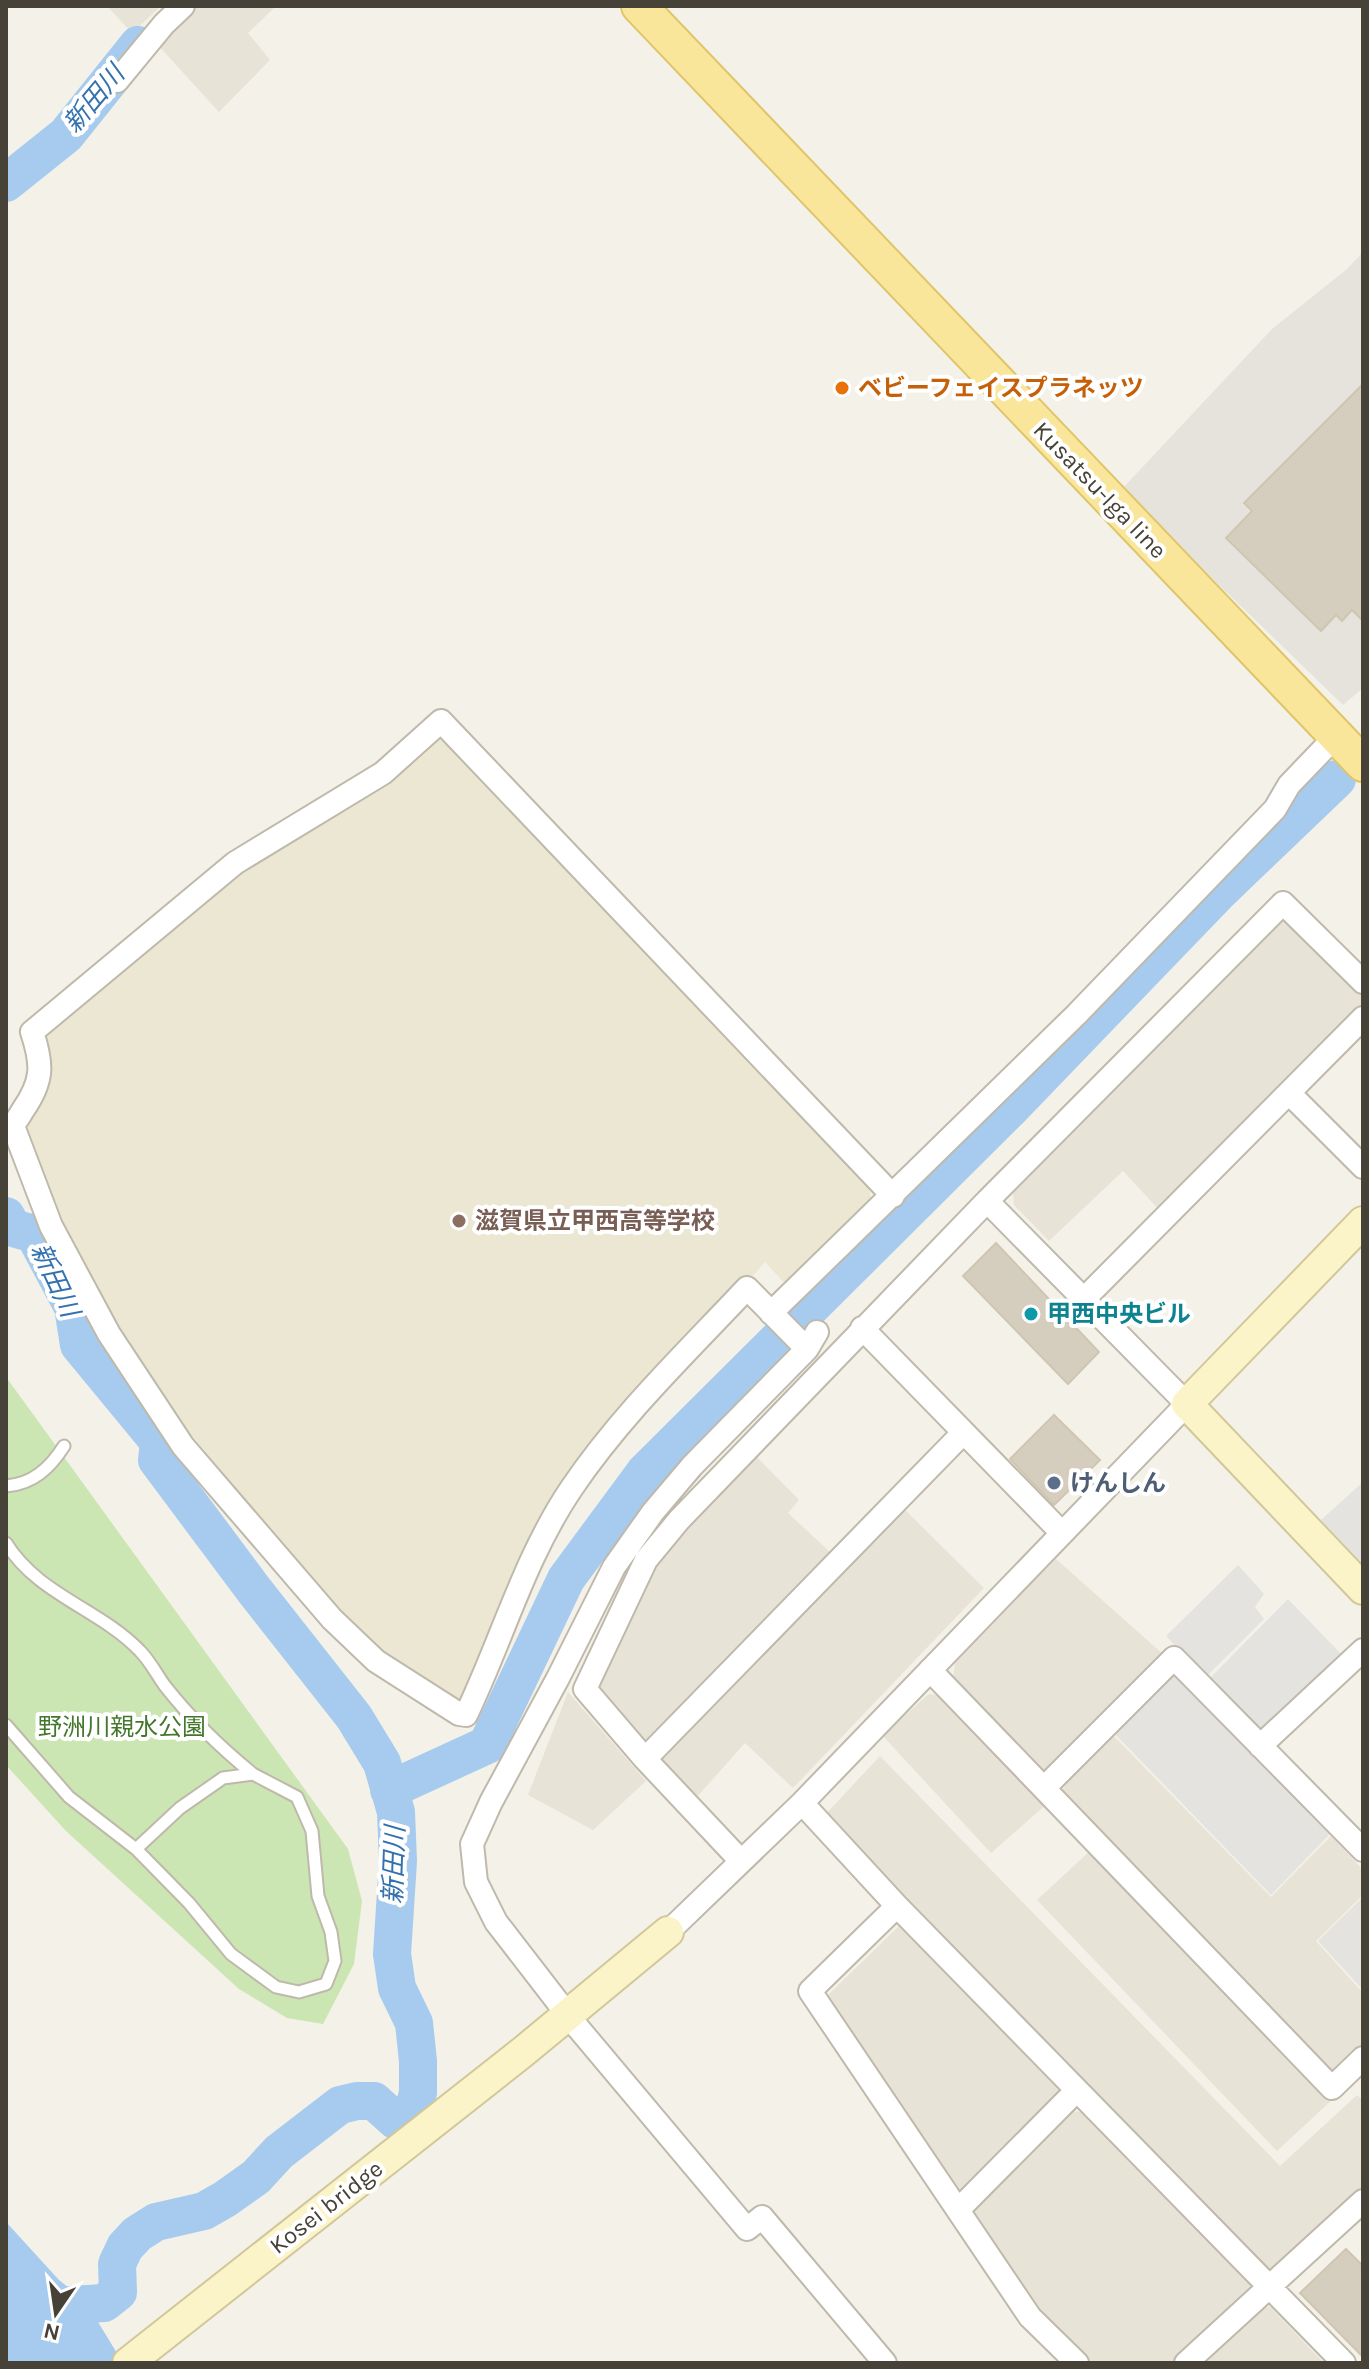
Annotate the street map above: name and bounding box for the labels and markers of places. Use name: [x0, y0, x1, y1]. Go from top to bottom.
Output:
place label: ベビーフェイスプラネッツ: [858, 374, 1144, 402]
marker: ベビーフェイスプラネッツ: [833, 379, 851, 397]
place label: 滋賀県立甲西高等学校: [475, 1207, 715, 1235]
marker: 滋賀県立甲西高等学校: [450, 1212, 468, 1230]
place label: 甲西中央ビル: [1047, 1300, 1191, 1328]
marker: 甲西中央ビル: [1022, 1305, 1040, 1323]
place label: けんしん: [1070, 1469, 1166, 1497]
marker: けんしん: [1045, 1474, 1063, 1492]

